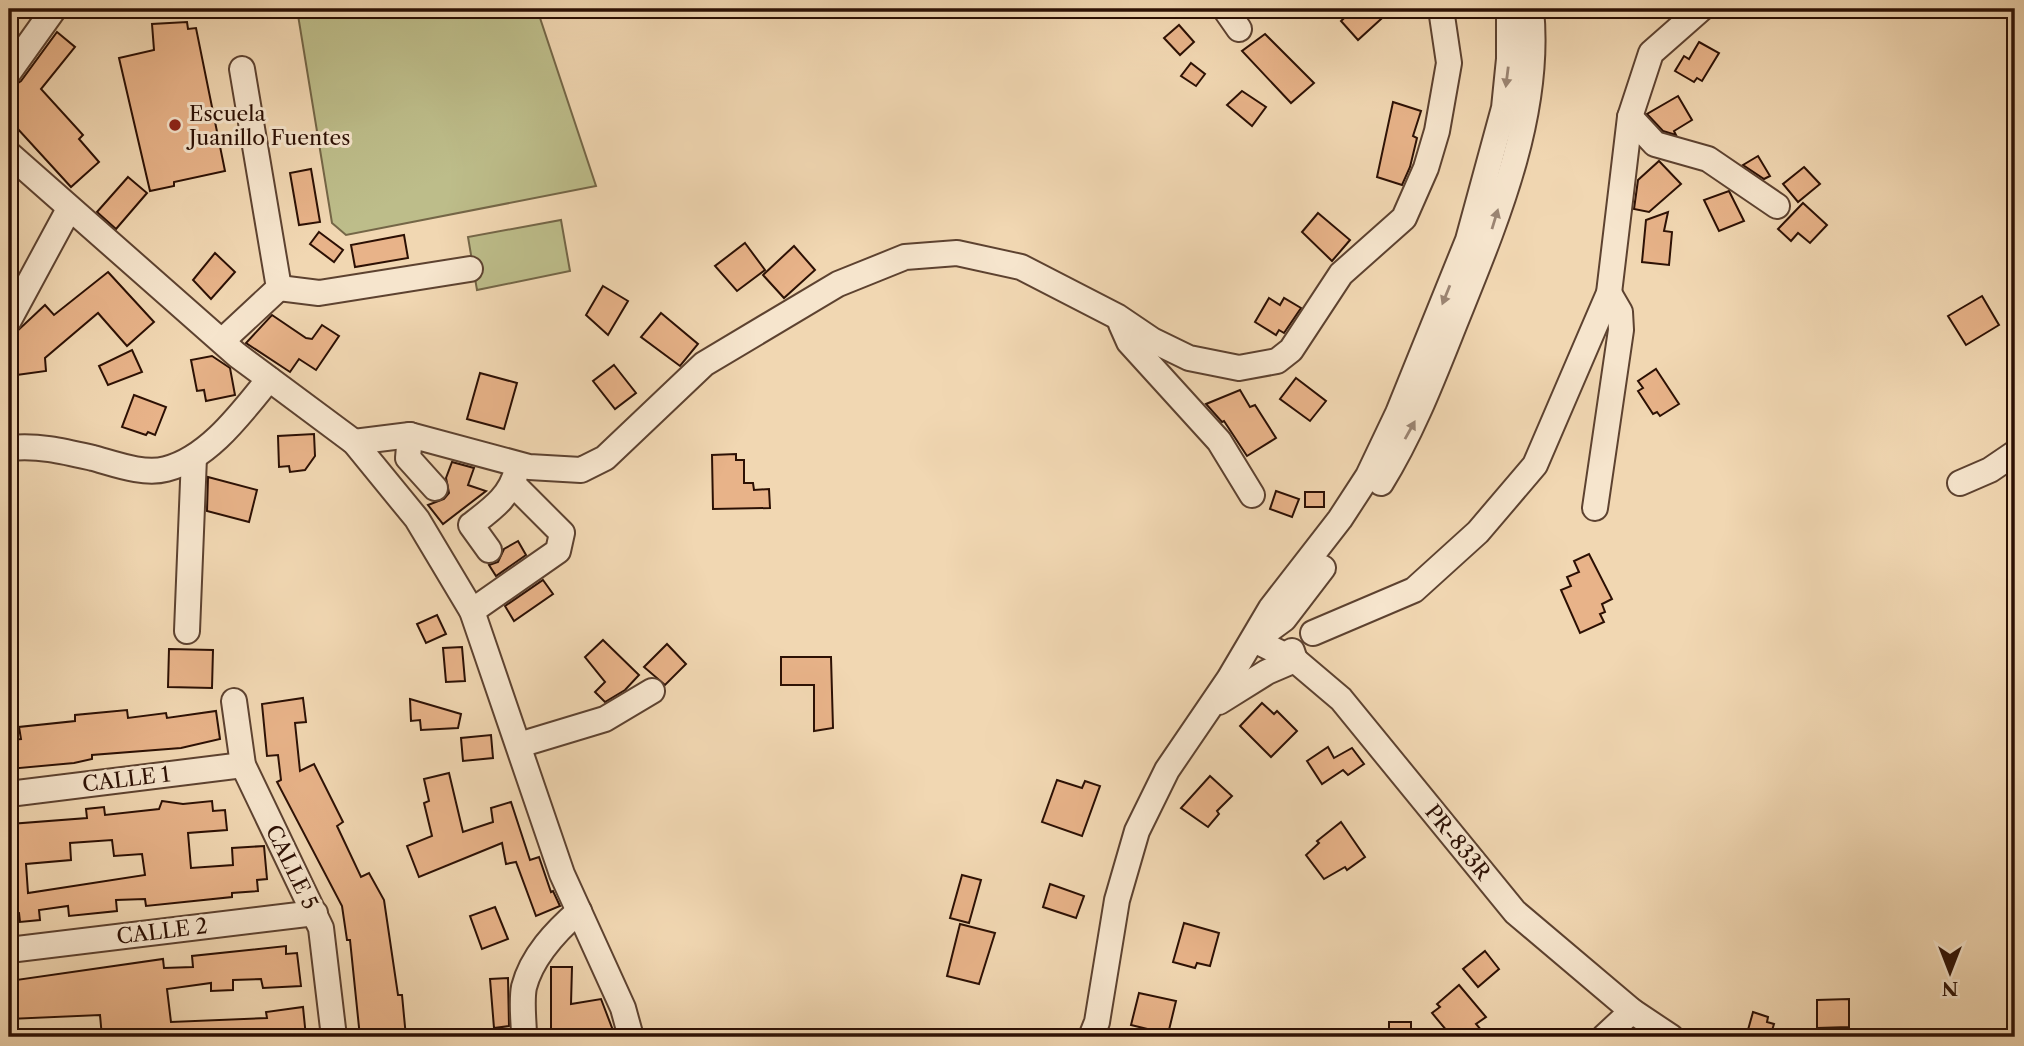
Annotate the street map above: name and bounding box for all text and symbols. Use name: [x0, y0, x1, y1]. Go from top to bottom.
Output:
one-way arrow: [1502, 66, 1513, 88]
place label: Escuela Juanillo Fuentes: [186, 101, 351, 150]
marker: Escuela Juanillo Fuentes: [167, 117, 183, 133]
one-way arrow: [1490, 209, 1500, 230]
one-way arrow: [1440, 285, 1451, 306]
one-way arrow: [1404, 421, 1416, 440]
street label: CALLE 1: [81, 761, 171, 797]
street label: PR-833R: [1420, 799, 1497, 886]
street label: CALLE 5: [261, 821, 323, 913]
street label: CALLE 2: [115, 913, 209, 949]
north arrow: [1916, 937, 1986, 1007]
text: N: [1942, 977, 1958, 1000]

